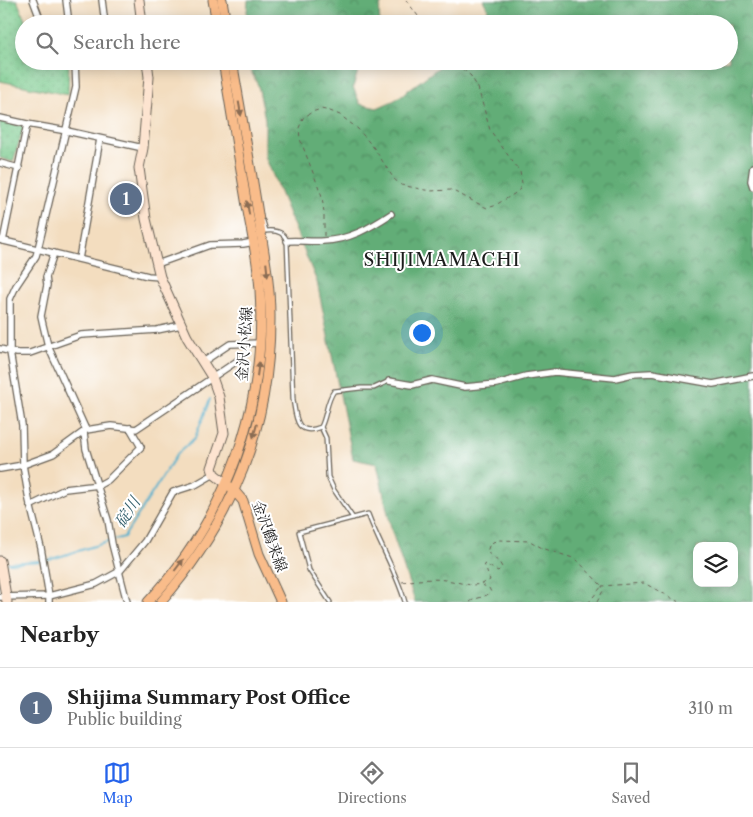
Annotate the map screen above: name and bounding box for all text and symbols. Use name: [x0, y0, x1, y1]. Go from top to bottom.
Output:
search box: [15, 15, 738, 70]
icon: search: [33, 29, 61, 57]
text: Search here: [73, 31, 181, 54]
one-way arrow: [237, 102, 245, 118]
pin: 1: [110, 180, 142, 218]
one-way arrow: [243, 200, 251, 216]
district label: SHIJIMAMACHI: [364, 249, 520, 271]
one-way arrow: [263, 262, 271, 278]
street label: 金沢小松線: [232, 306, 256, 382]
your location: [409, 320, 435, 346]
one-way arrow: [254, 361, 262, 377]
one-way arrow: [251, 423, 259, 438]
water label: 碇川: [110, 491, 145, 531]
street label: 金沢鶴来線: [248, 498, 292, 574]
map controls: [693, 542, 738, 587]
button: layers: [693, 542, 738, 587]
one-way arrow: [174, 558, 184, 572]
text: Nearby: [20, 622, 99, 647]
text: Shijima Summary Post Office: [67, 686, 350, 709]
text: 1: [32, 698, 40, 718]
text: 310 m: [688, 698, 733, 718]
text: Public building: [67, 709, 182, 729]
tab: Map: [102, 759, 133, 807]
tab: Directions: [337, 759, 407, 807]
tab: Saved: [612, 759, 650, 807]

